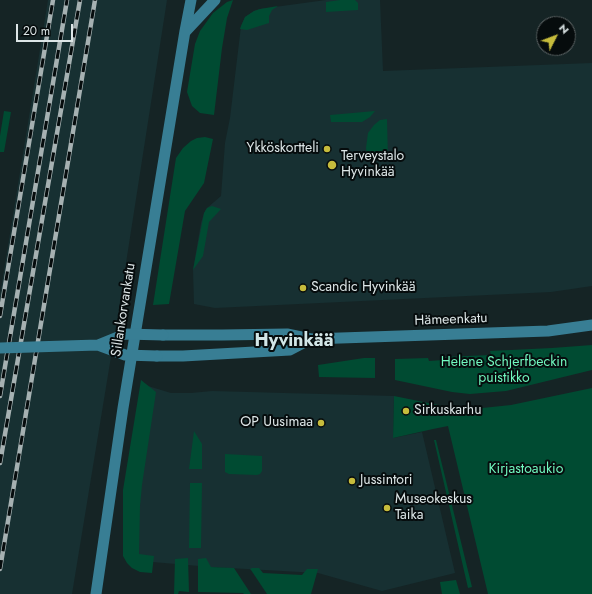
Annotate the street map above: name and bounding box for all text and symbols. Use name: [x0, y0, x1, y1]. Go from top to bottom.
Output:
scale bar: [18, 16, 75, 42]
north arrow: [536, 16, 576, 56]
text: N: [555, 20, 573, 37]
text: 20 m: [23, 22, 50, 40]
place label: Ykköskortteli: [247, 141, 319, 157]
marker: Ykköskortteli: [322, 144, 332, 154]
place label: Terveystalo Hyvinkää: [341, 149, 404, 182]
marker: Terveystalo Hyvinkää: [326, 159, 338, 171]
street label: Sillankorvankatu: [108, 262, 140, 358]
place label: Scandic Hyvinkää: [311, 280, 415, 296]
marker: Scandic Hyvinkää: [298, 283, 308, 293]
street label: Hämeenkatu: [414, 310, 488, 330]
district label: Hyvinkää: [255, 331, 333, 353]
park label: Helene Schjerfbeckin puistikko: [441, 355, 567, 388]
place label: Sirkuskarhu: [414, 403, 482, 419]
marker: Sirkuskarhu: [401, 406, 411, 416]
place label: OP Uusimaa: [240, 415, 313, 431]
marker: OP Uusimaa: [316, 418, 326, 428]
park label: Kirjastoaukio: [489, 462, 563, 478]
place label: Jussintori: [360, 473, 412, 489]
marker: Jussintori: [347, 476, 357, 486]
place label: Museokeskus Taika: [395, 492, 472, 524]
marker: Museokeskus Taika: [382, 503, 392, 513]

